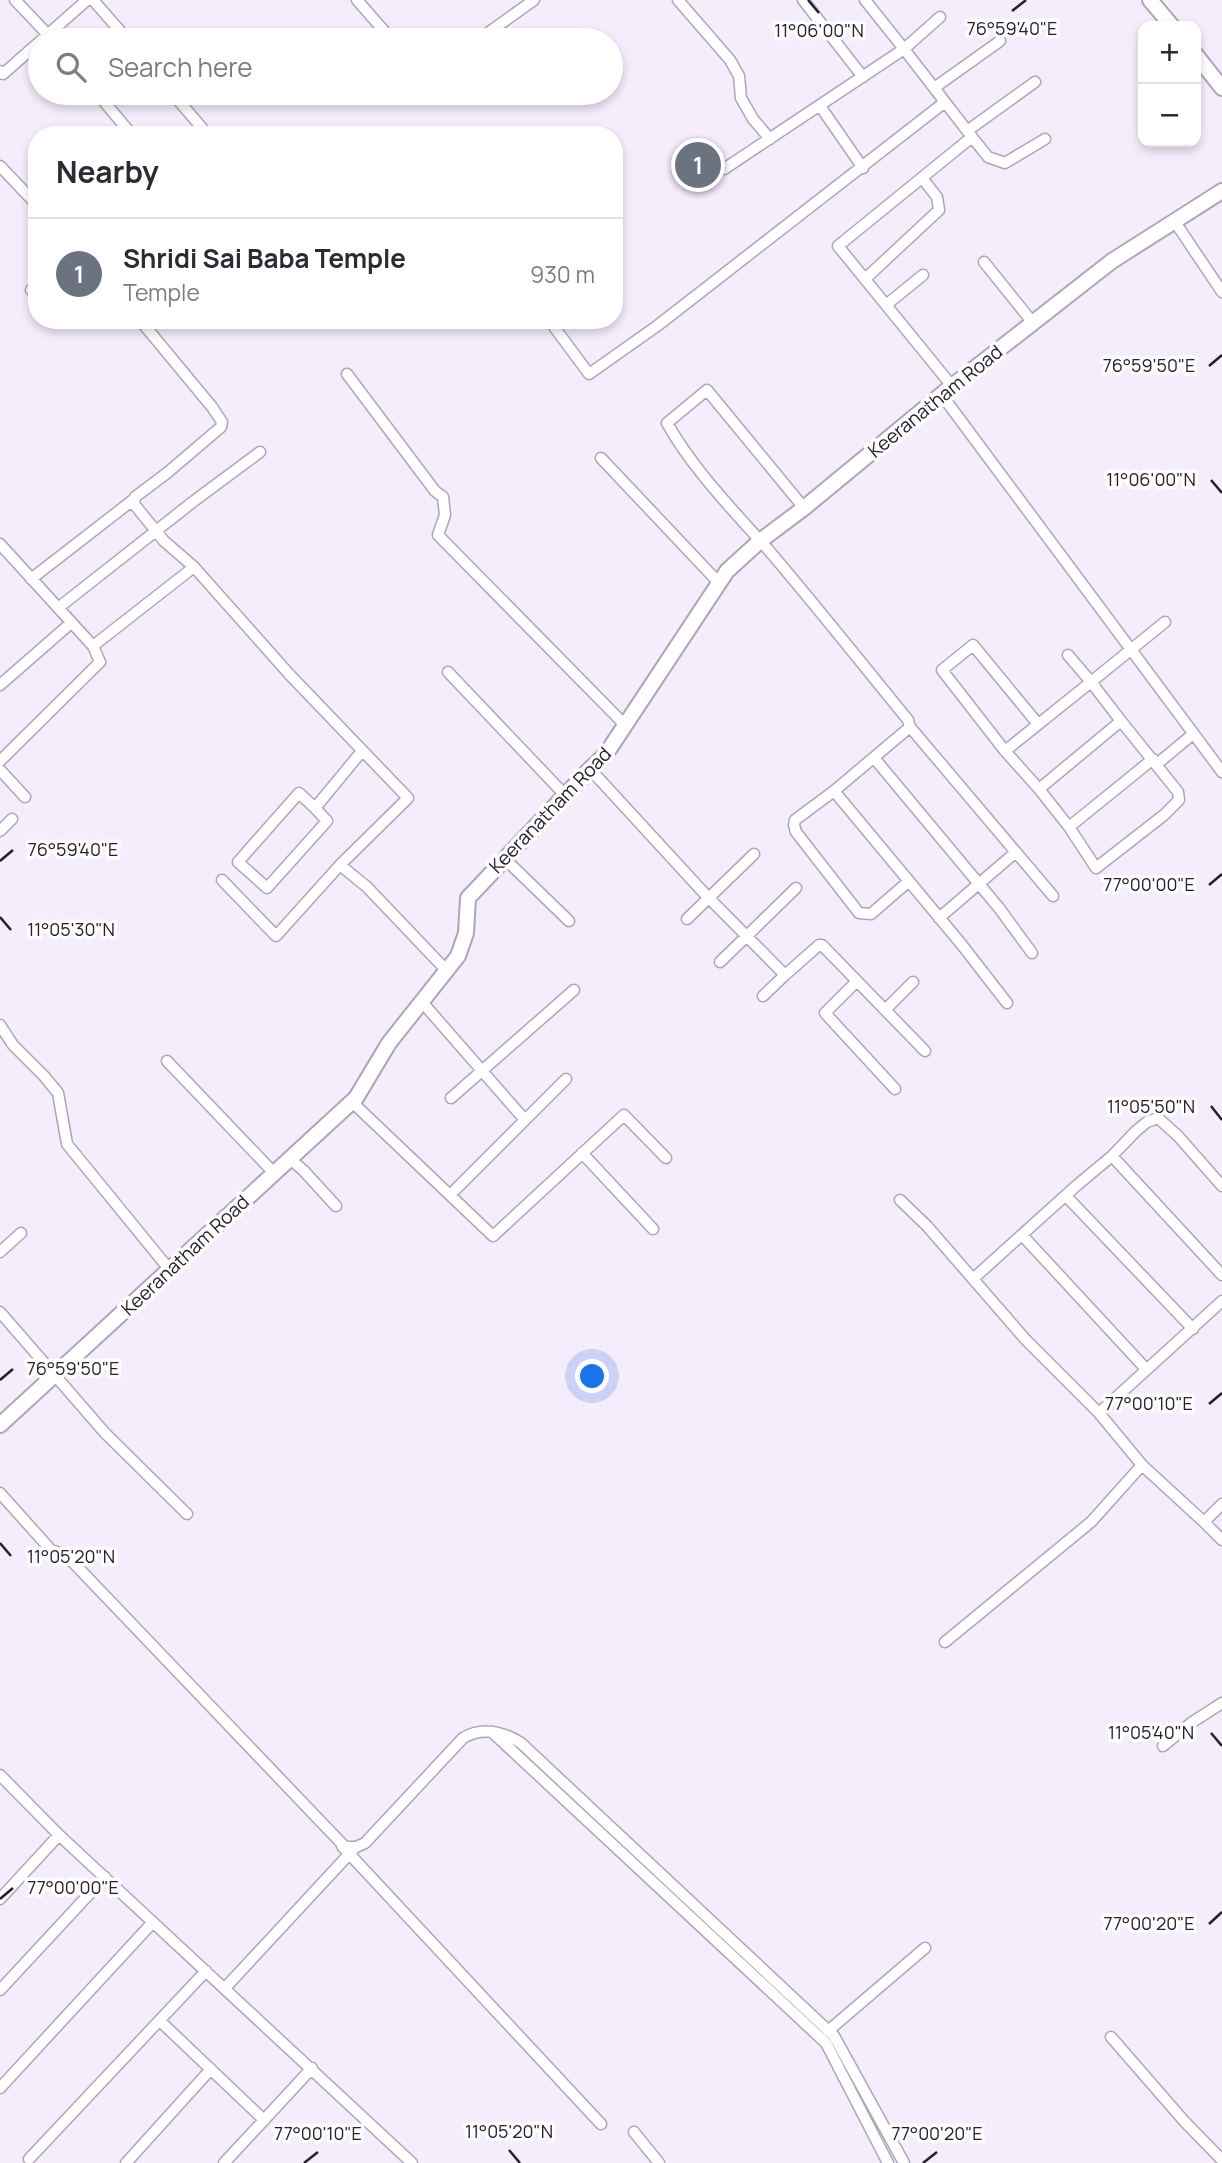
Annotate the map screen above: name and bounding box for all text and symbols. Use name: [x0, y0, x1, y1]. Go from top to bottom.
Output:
text: 76°59'40"E: [967, 16, 1057, 40]
text: 11°06'00"N: [774, 18, 864, 42]
map controls: [1138, 21, 1201, 147]
button: +: [1138, 21, 1201, 84]
search box: [28, 28, 623, 105]
icon: search: [52, 48, 90, 86]
text: Search here: [108, 49, 253, 85]
button: −: [1138, 84, 1201, 147]
pin: 1: [675, 139, 721, 191]
text: Nearby: [56, 151, 159, 192]
text: Shridi Sai Baba Temple: [123, 240, 406, 276]
text: 1: [74, 258, 84, 290]
text: 930 m: [530, 258, 595, 290]
text: Temple: [123, 276, 200, 308]
street label: Keeranatham Road: [862, 339, 1008, 463]
text: 76°59'50"E: [1103, 353, 1195, 377]
text: 11°06'00"N: [1106, 467, 1196, 491]
street label: Keeranatham Road: [483, 741, 617, 879]
text: 76°59'40"E: [28, 837, 118, 861]
text: 77°00'00"E: [1103, 872, 1195, 896]
text: 11°05'30"N: [27, 917, 115, 941]
text: 11°05'50"N: [1107, 1094, 1195, 1118]
street label: Keeranatham Road: [115, 1189, 255, 1321]
text: 76°59'50"E: [27, 1356, 119, 1380]
your location: [575, 1359, 609, 1393]
text: 77°00'10"E: [1105, 1391, 1193, 1415]
text: 11°05'20"N: [27, 1544, 115, 1568]
text: 11°05'40"N: [1108, 1720, 1194, 1744]
text: 77°00'00"E: [27, 1875, 119, 1899]
text: 77°00'20"E: [1103, 1911, 1195, 1935]
text: 11°05'20"N: [465, 2119, 553, 2143]
text: 77°00'10"E: [274, 2121, 362, 2145]
text: 77°00'20"E: [891, 2121, 983, 2145]

